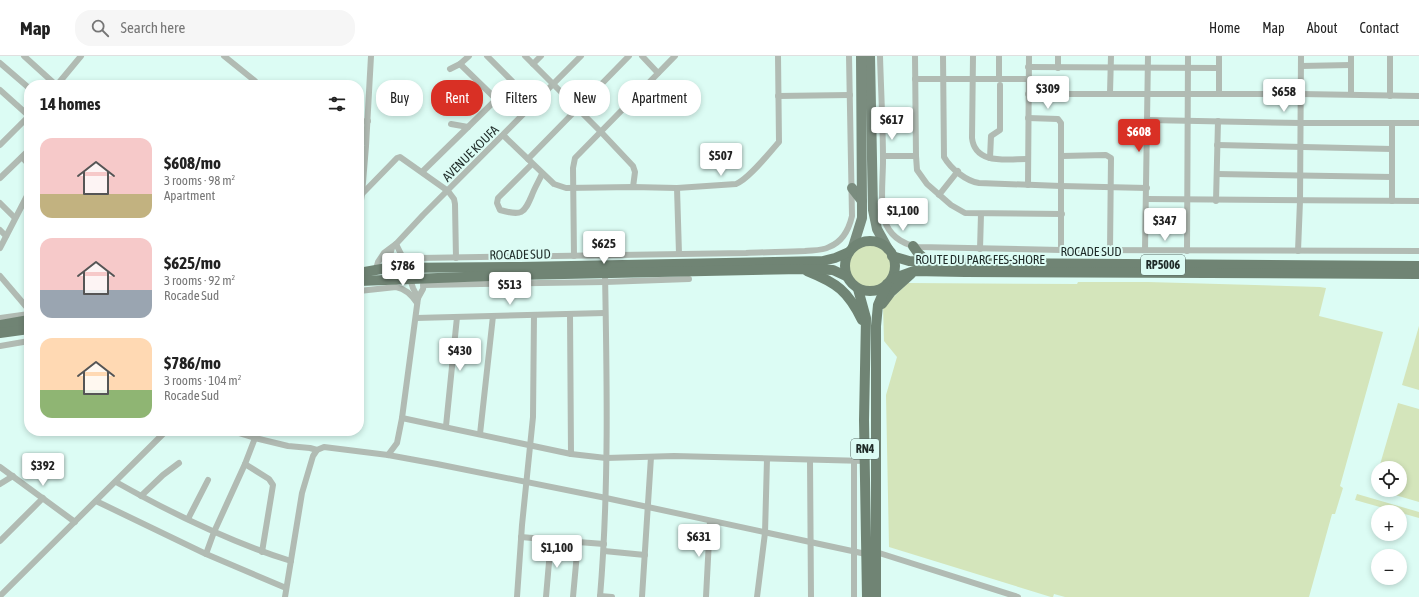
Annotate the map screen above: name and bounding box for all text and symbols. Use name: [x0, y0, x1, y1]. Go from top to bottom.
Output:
search box: [75, 10, 355, 46]
text: Map: [20, 17, 51, 39]
icon: search: [89, 17, 111, 39]
text: Search here: [121, 19, 185, 36]
text: Home: [1209, 20, 1240, 36]
text: Map: [1262, 20, 1285, 36]
text: About: [1307, 20, 1338, 36]
text: Contact: [1360, 20, 1399, 36]
pin: $309: [1024, 76, 1072, 110]
pin: $658: [1260, 79, 1308, 113]
chip: Buy: [376, 80, 423, 116]
chip: Rent: [431, 80, 483, 116]
chip: Filters: [491, 80, 551, 116]
chip: New: [559, 80, 610, 116]
chip: Apartment: [618, 80, 701, 116]
text: $309: [1036, 81, 1060, 96]
text: $658: [1272, 84, 1296, 99]
icon: filters: [326, 93, 348, 115]
text: 14 homes: [40, 94, 101, 114]
pin: $617: [868, 107, 916, 141]
text: $617: [880, 112, 904, 127]
pin: $608: [1115, 119, 1163, 153]
street label: AVENUE KOUFA: [439, 122, 502, 185]
text: $608: [1127, 124, 1151, 139]
pin: $507: [697, 143, 745, 177]
text: $507: [709, 148, 733, 163]
text: $608/mo: [164, 153, 221, 173]
icon: home: [72, 154, 120, 202]
text: 3 rooms · 98 m²: [164, 173, 235, 188]
text: Apartment: [164, 188, 215, 203]
pin: $1,100: [870, 198, 936, 232]
text: $1,100: [887, 203, 919, 218]
pin: $347: [1141, 208, 1189, 242]
text: $347: [1153, 213, 1177, 228]
pin: $625: [580, 231, 628, 265]
text: $625: [592, 236, 616, 251]
street label: ROCADE SUD: [1060, 244, 1122, 259]
street label: ROCADE SUD: [489, 246, 551, 263]
street label: ROUTE DU PARC FES-SHORE: [915, 252, 1045, 267]
text: $625/mo: [164, 253, 221, 273]
pin: $786: [379, 253, 427, 287]
icon: home: [72, 254, 120, 302]
road number: RP5006: [1141, 255, 1185, 275]
text: $786: [391, 258, 415, 273]
pin: $513: [486, 272, 534, 306]
text: 3 rooms · 92 m²: [164, 273, 235, 288]
text: $513: [498, 277, 522, 292]
text: Rocade Sud: [164, 288, 219, 303]
pin: $430: [436, 338, 484, 372]
text: $430: [448, 343, 472, 358]
text: $786/mo: [164, 353, 221, 373]
icon: home: [72, 354, 120, 402]
text: 3 rooms · 104 m²: [164, 373, 241, 388]
text: Rocade Sud: [164, 388, 219, 403]
road number: RN4: [851, 439, 879, 459]
pin: $392: [19, 453, 67, 487]
text: $392: [31, 458, 55, 473]
map controls: [1371, 461, 1407, 585]
button: locate: [1371, 461, 1407, 497]
button: +: [1371, 505, 1407, 541]
pin: $631: [675, 524, 723, 558]
text: $631: [687, 529, 711, 544]
pin: $1,100: [524, 535, 590, 569]
text: $1,100: [541, 540, 573, 555]
button: −: [1371, 549, 1407, 585]

